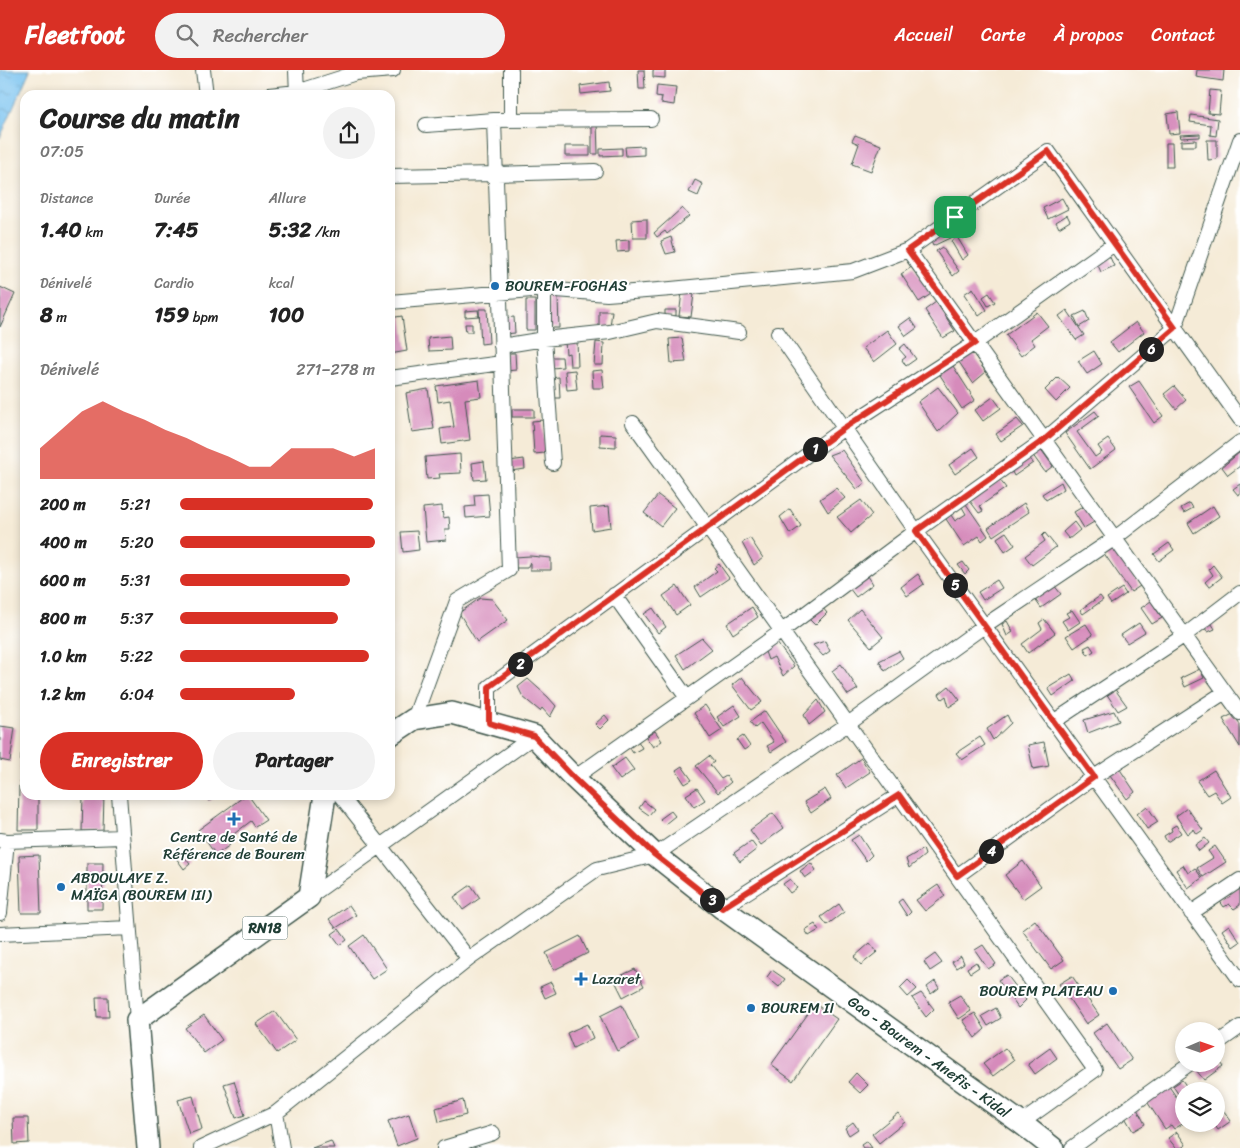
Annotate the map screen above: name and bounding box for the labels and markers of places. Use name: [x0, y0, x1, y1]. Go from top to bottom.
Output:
pin: [934, 196, 976, 238]
place label: BOUREM-FOGHAS: [505, 273, 628, 299]
marker: BOUREM-FOGHAS: [489, 280, 501, 292]
pin: 6: [1138, 336, 1164, 362]
pin: 1: [802, 436, 828, 462]
pin: 5: [942, 572, 968, 598]
pin: 2: [508, 652, 532, 676]
marker: Centre de Santé de Référence de Bourem: [227, 812, 241, 826]
place label: Centre de Santé de Référence de Bourem: [163, 824, 305, 867]
pin: 4: [978, 838, 1004, 864]
place label: ABDOULAYE Z. MAÏGA (BOUREM III): [70, 865, 212, 908]
marker: ABDOULAYE Z. MAÏGA (BOUREM III): [55, 881, 67, 893]
pin: 3: [700, 888, 724, 912]
place label: Lazaret: [592, 966, 641, 992]
marker: Lazaret: [574, 972, 588, 986]
place label: BOUREM PLATEAU: [979, 978, 1104, 1004]
marker: BOUREM PLATEAU: [1107, 985, 1119, 997]
place label: BOUREM II: [761, 995, 834, 1021]
marker: BOUREM II: [745, 1002, 757, 1014]

